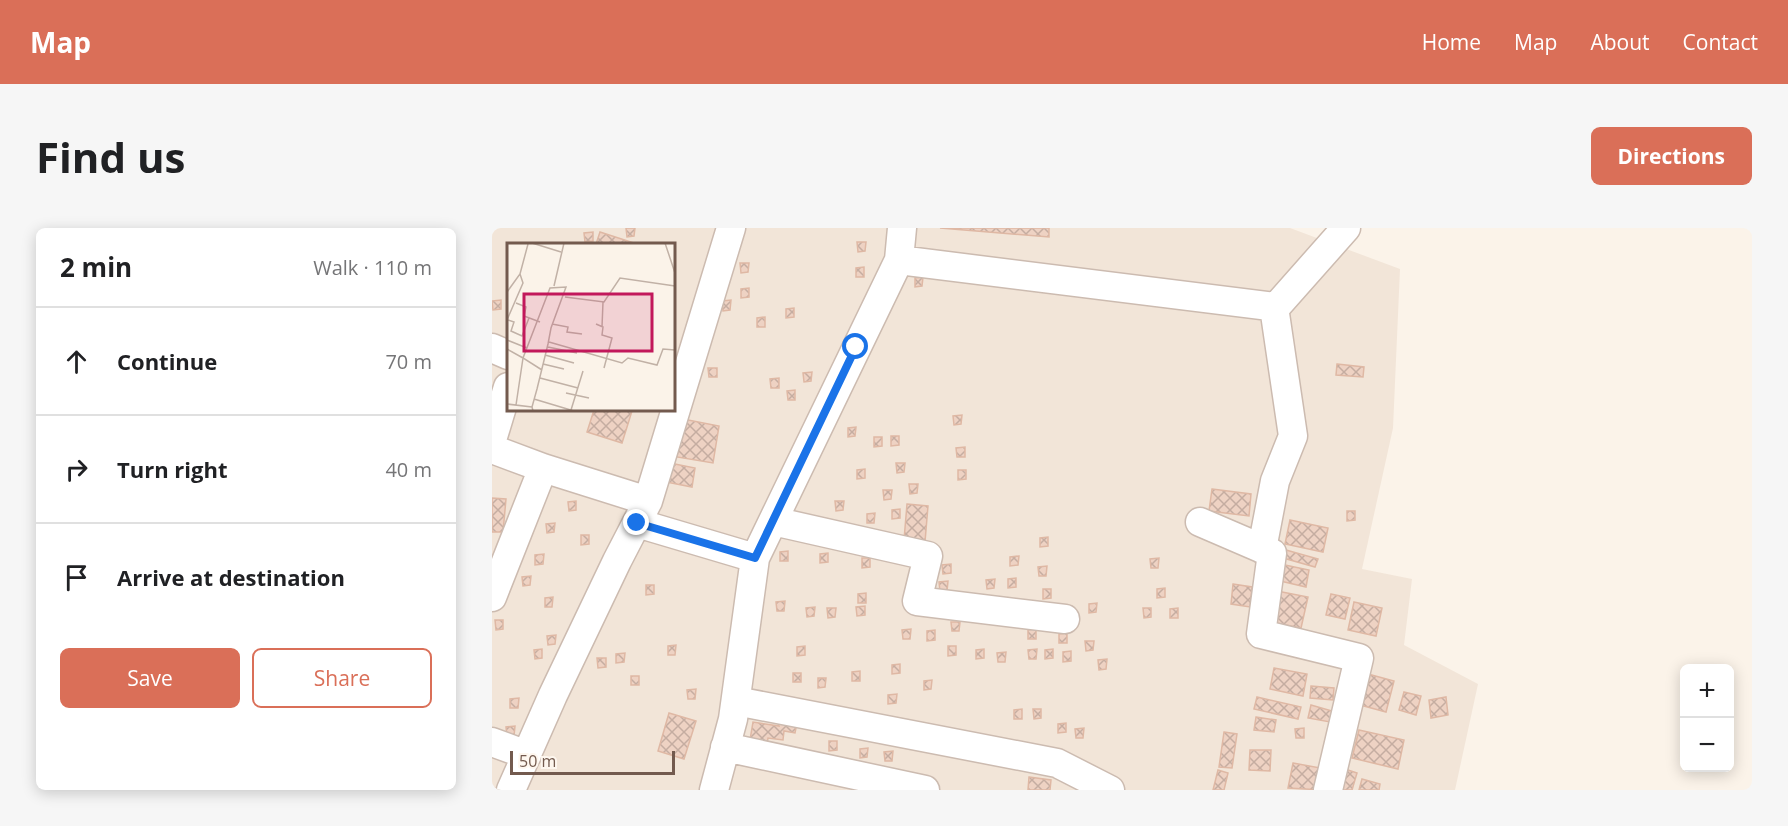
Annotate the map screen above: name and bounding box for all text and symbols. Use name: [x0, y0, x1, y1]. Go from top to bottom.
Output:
text: Map: [30, 23, 91, 61]
text: Home: [1422, 28, 1481, 56]
text: Map: [1514, 28, 1557, 56]
text: About: [1590, 28, 1650, 56]
text: Contact: [1683, 28, 1758, 56]
button: Directions: [1591, 127, 1752, 185]
text: Find us: [36, 128, 185, 185]
inset map: [507, 243, 675, 411]
text: 2 min: [60, 249, 132, 285]
text: Walk · 110 m: [313, 254, 432, 281]
route start: [842, 333, 868, 359]
icon: ahead: [60, 345, 93, 378]
text: Continue: [117, 346, 217, 376]
text: 70 m: [385, 348, 432, 375]
icon: right: [60, 453, 93, 486]
text: Turn right: [117, 454, 228, 484]
text: 40 m: [385, 456, 432, 483]
route end: [623, 509, 649, 535]
icon: arrive: [60, 561, 93, 594]
text: Arrive at destination: [117, 562, 345, 592]
button: Save: [60, 648, 240, 708]
button: Share: [252, 648, 432, 708]
map controls: [1680, 664, 1734, 772]
button: +: [1680, 664, 1734, 718]
button: −: [1680, 718, 1734, 772]
scale bar: [510, 748, 675, 776]
text: 50 m: [519, 750, 556, 772]

